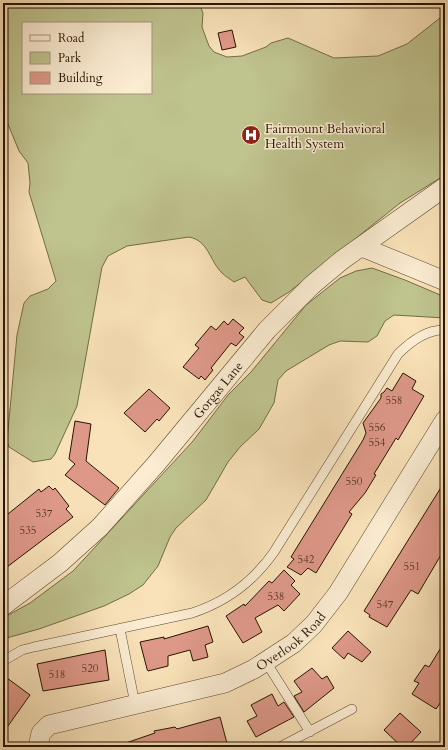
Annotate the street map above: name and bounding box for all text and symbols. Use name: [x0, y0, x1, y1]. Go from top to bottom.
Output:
legend: [22, 22, 152, 94]
text: Road: [58, 30, 85, 46]
text: Park: [58, 50, 82, 66]
text: Building: [58, 70, 103, 86]
place label: Fairmount Behavioral Health System: [265, 120, 386, 153]
hospital icon: Fairmount Behavioral Health System: [240, 124, 262, 146]
street label: Gorgas Lane: [189, 358, 248, 423]
house number: 558: [386, 393, 402, 408]
house number: 556: [369, 420, 386, 435]
house number: 554: [369, 435, 386, 450]
house number: 550: [346, 474, 363, 489]
house number: 537: [36, 506, 53, 521]
house number: 535: [20, 523, 36, 538]
house number: 542: [298, 552, 315, 567]
house number: 551: [404, 559, 420, 574]
house number: 538: [268, 589, 284, 604]
house number: 547: [377, 597, 394, 612]
street label: Overlook Road: [253, 608, 330, 675]
house number: 520: [82, 661, 99, 676]
house number: 518: [49, 667, 65, 682]

